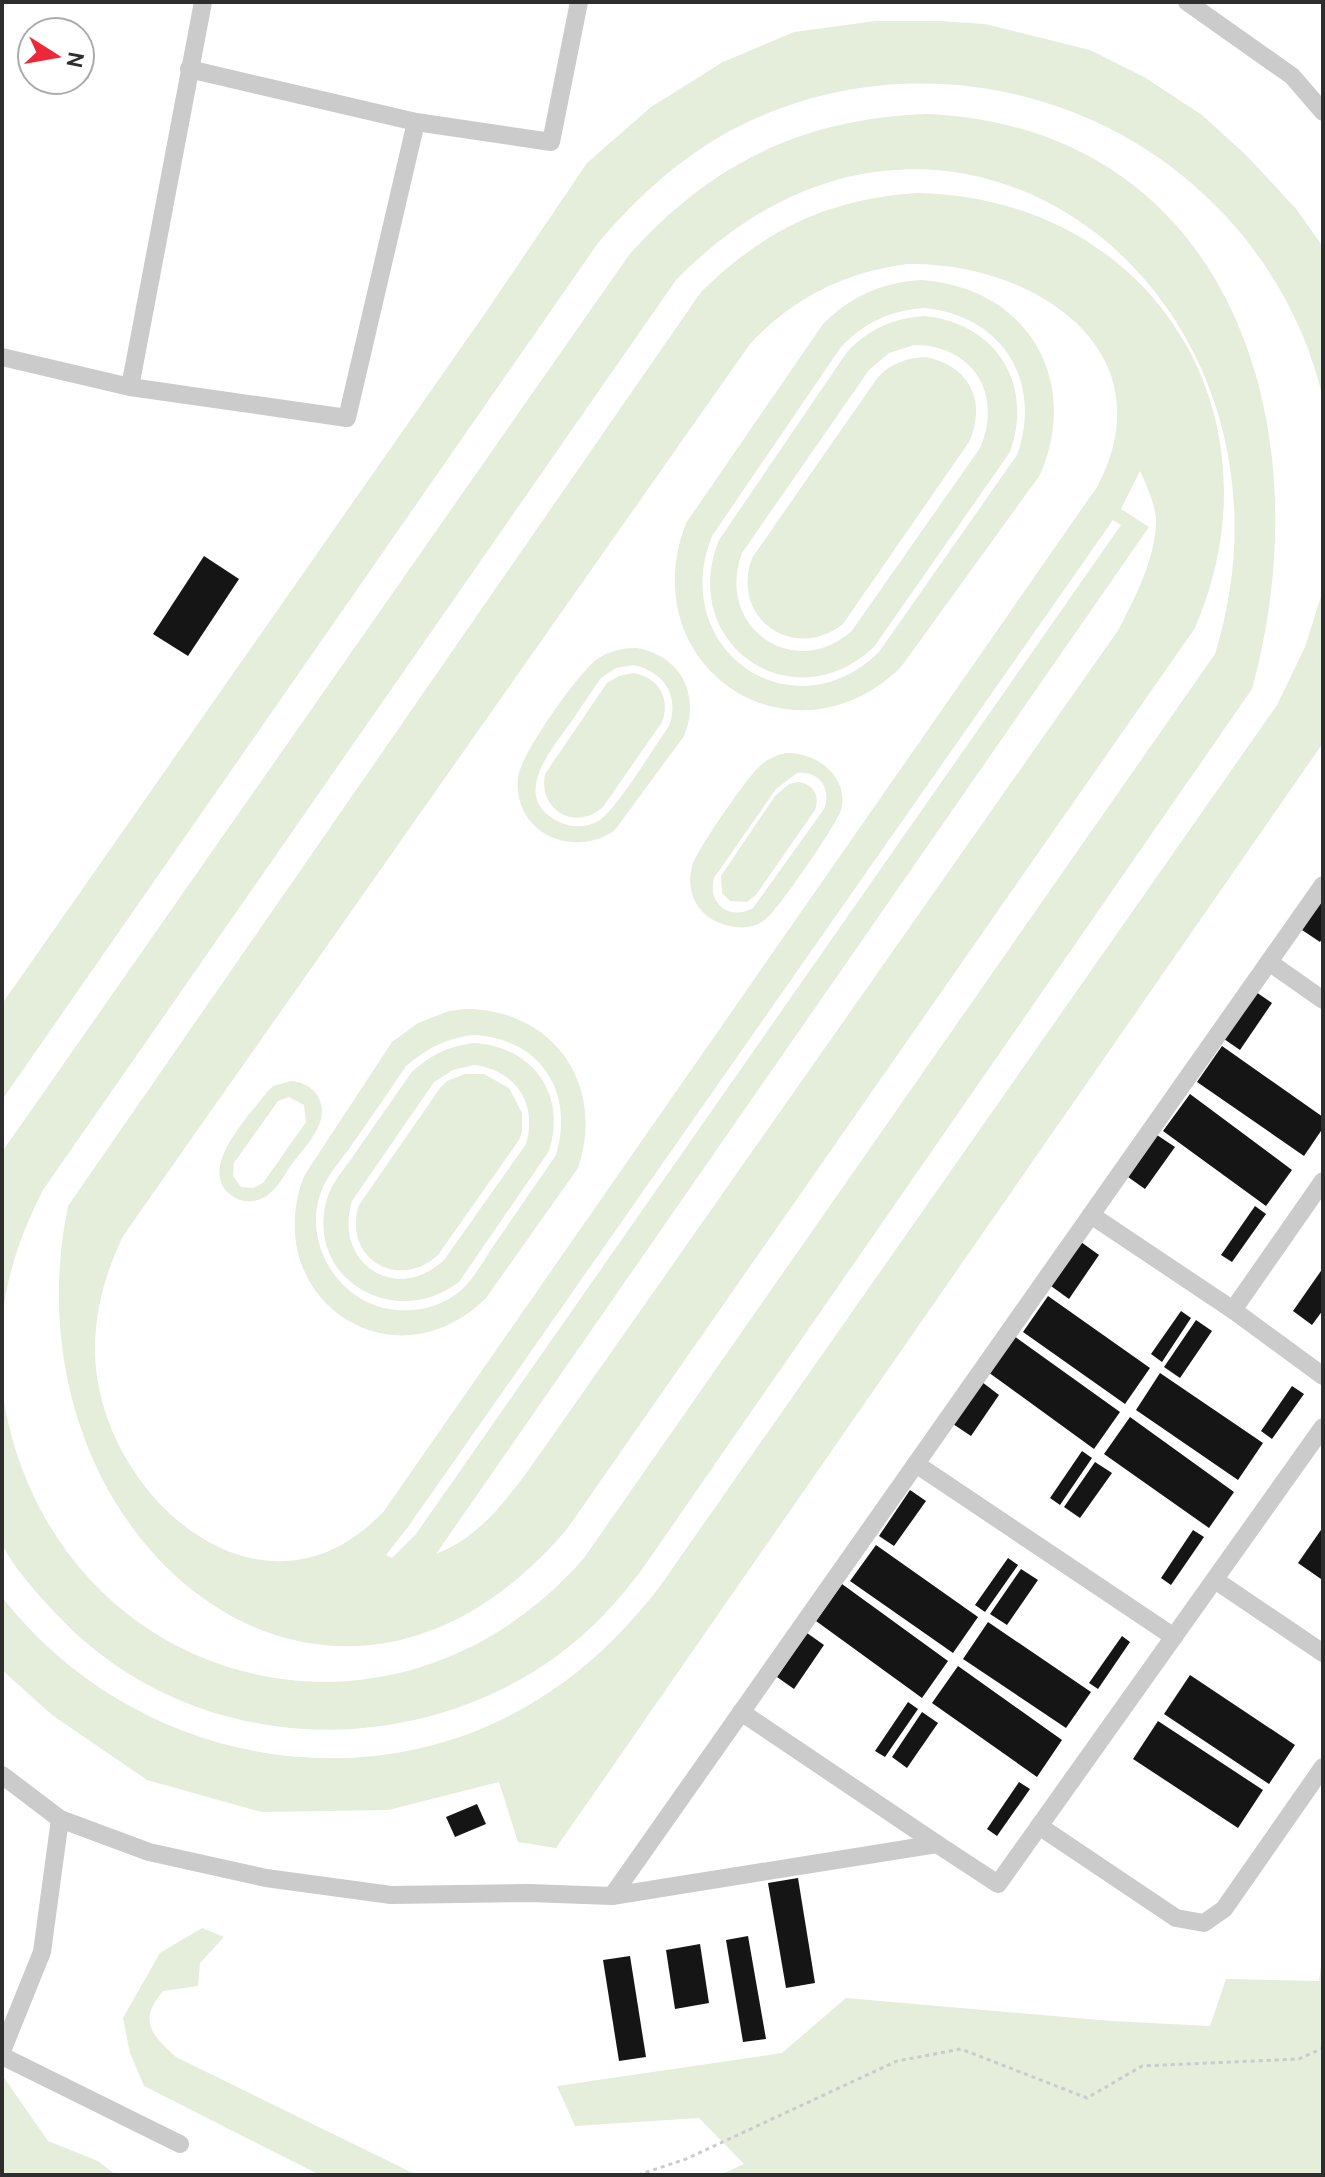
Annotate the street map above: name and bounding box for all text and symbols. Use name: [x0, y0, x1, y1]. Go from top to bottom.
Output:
north arrow: [16, 16, 96, 96]
text: N: [60, 50, 90, 70]

